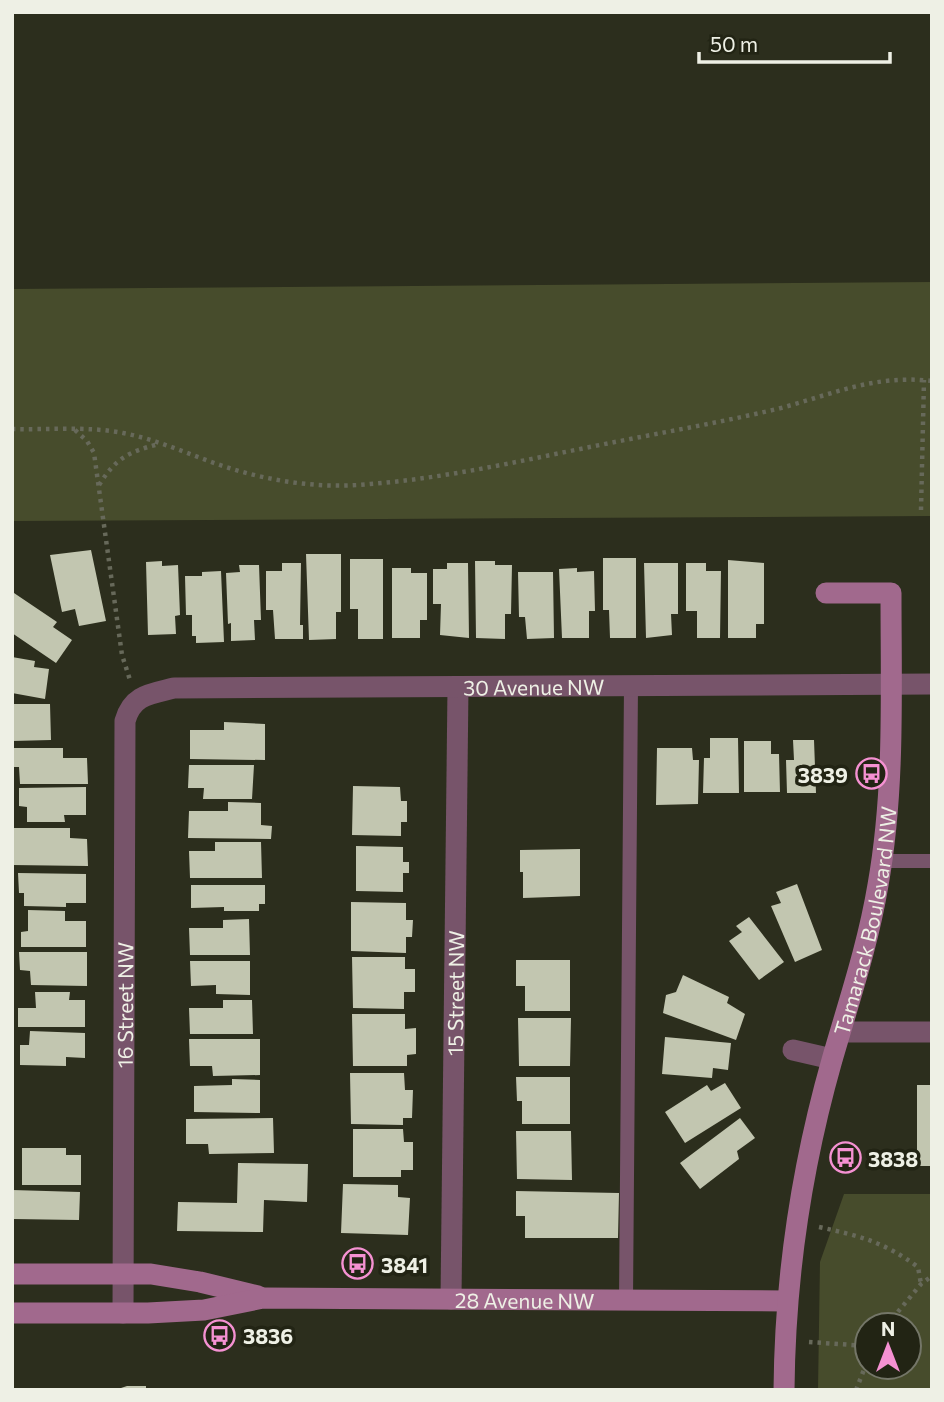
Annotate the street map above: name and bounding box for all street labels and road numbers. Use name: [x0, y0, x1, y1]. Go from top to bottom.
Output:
street label: 30 Avenue NW: [463, 673, 604, 699]
street label: Tamarack Boulevard NW: [828, 805, 900, 1038]
street label: 15 Street NW: [441, 930, 468, 1056]
street label: 16 Street NW: [111, 942, 137, 1068]
street label: 28 Avenue NW: [455, 1287, 595, 1312]

